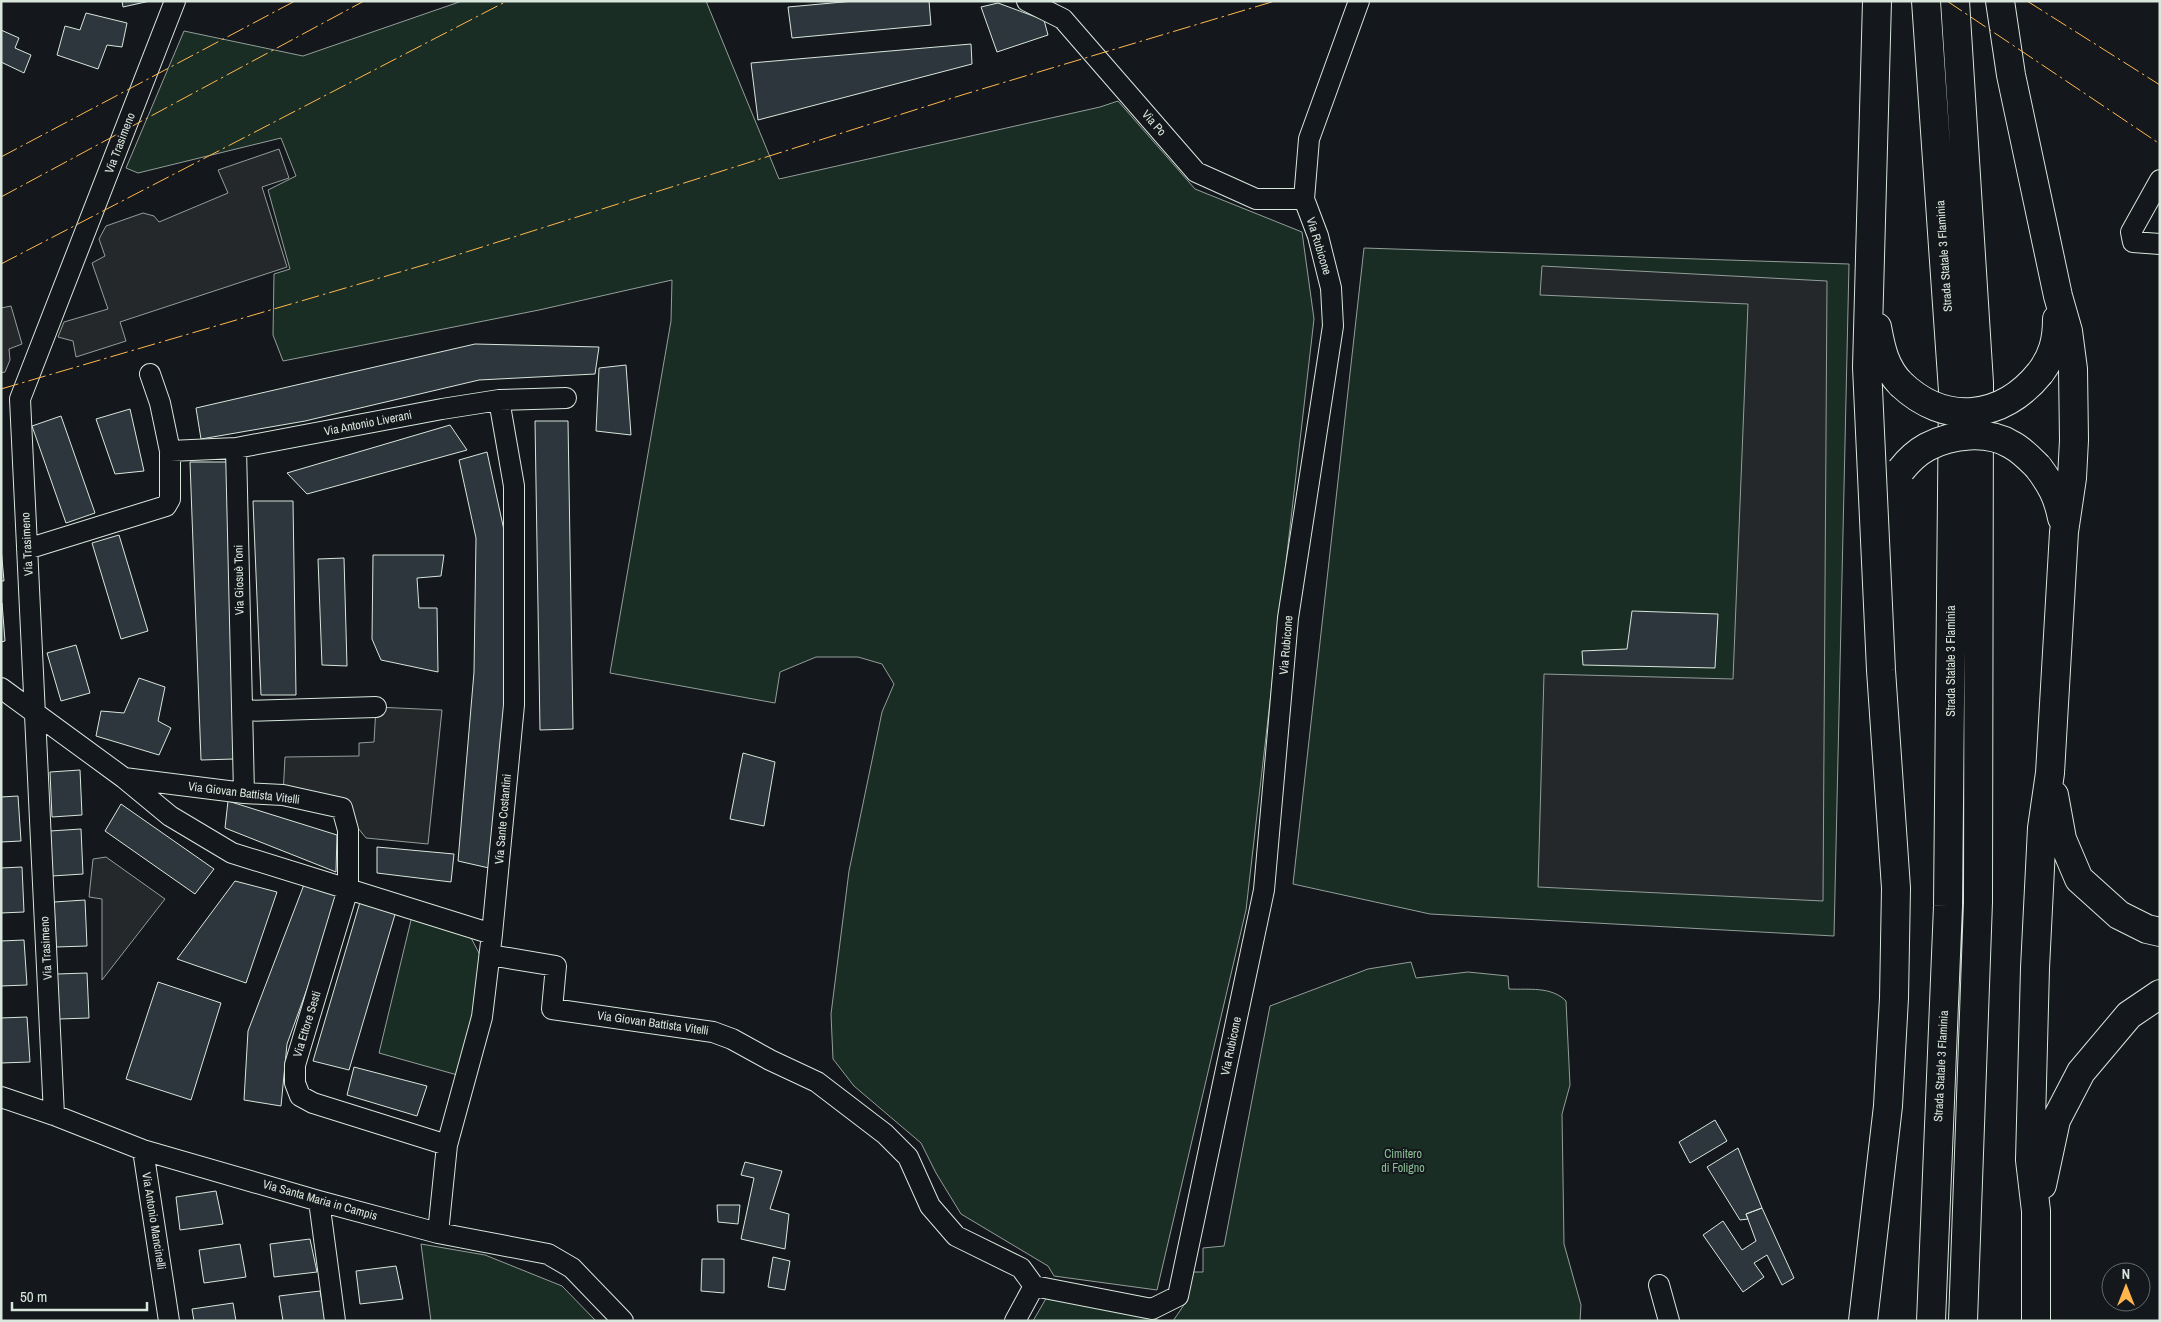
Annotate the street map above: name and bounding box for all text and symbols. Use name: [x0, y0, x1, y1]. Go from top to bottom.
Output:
street label: Via Po: [1138, 107, 1170, 139]
street label: Via Trasimeno: [101, 110, 139, 176]
street label: Strada Statale 3 Flaminia: [1932, 199, 1956, 312]
street label: Via Rubicone: [1303, 215, 1335, 277]
street label: Via Antonio Liverani: [323, 407, 413, 439]
street label: Via Trasimeno: [17, 512, 37, 576]
street label: Via Giosuè Toni: [230, 545, 248, 615]
street label: Strada Statale 3 Flaminia: [1943, 605, 1959, 717]
street label: Via Rubicone: [1275, 615, 1297, 675]
street label: Via Sante Costantini: [491, 773, 515, 865]
street label: Via Giovan Battista Vitelli: [187, 778, 301, 808]
street label: Via Trasimeno: [36, 916, 56, 980]
street label: Via Ettore Sesti: [289, 989, 325, 1059]
street label: Via Giovan Battista Vitelli: [596, 1007, 710, 1039]
street label: Strada Statale 3 Flaminia: [1930, 1009, 1952, 1122]
street label: Via Rubicone: [1217, 1015, 1245, 1077]
park label: Cimitero di Foligno: [1381, 1146, 1425, 1176]
street label: Via Antonio Mancinelli: [138, 1171, 170, 1271]
street label: Via Santa Maria in Campis: [261, 1176, 379, 1224]
north arrow: [2101, 1262, 2151, 1312]
text: N: [2122, 1265, 2130, 1283]
scale bar: [12, 1280, 148, 1312]
text: 50 m: [20, 1286, 47, 1307]

